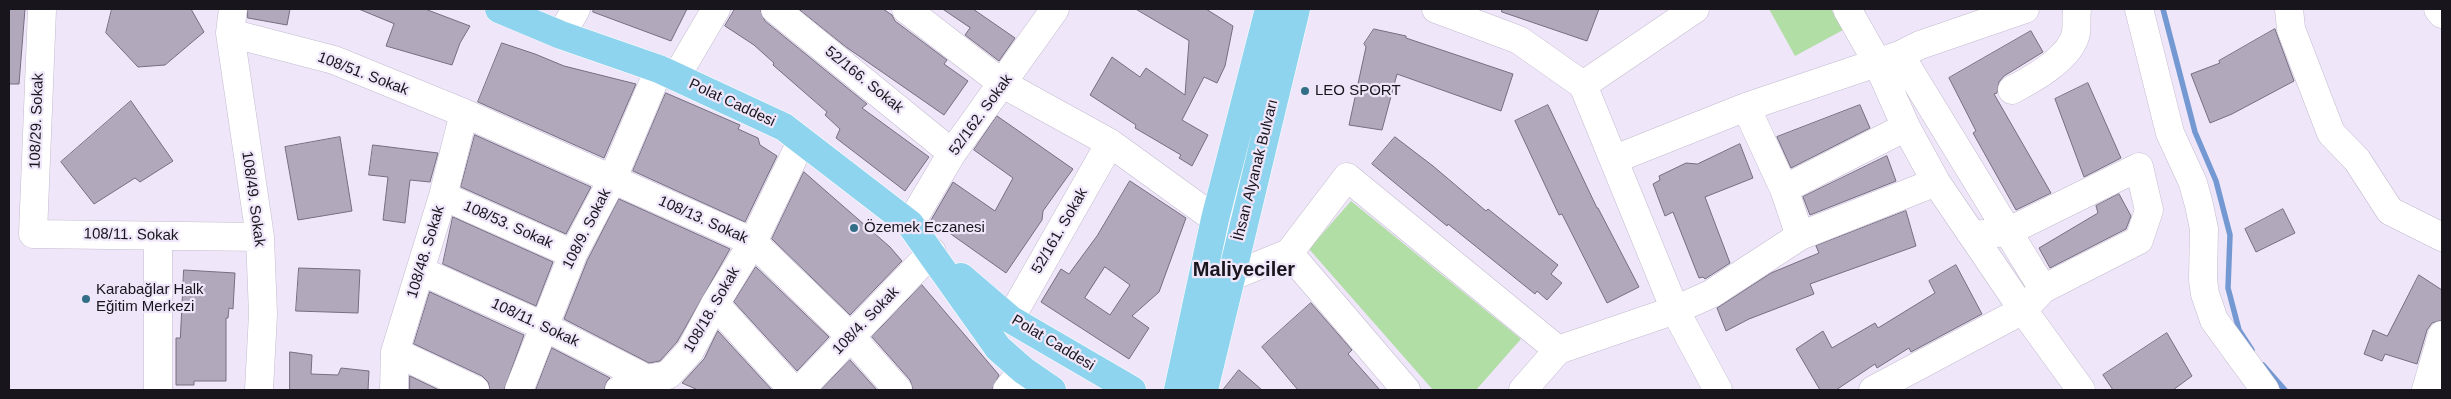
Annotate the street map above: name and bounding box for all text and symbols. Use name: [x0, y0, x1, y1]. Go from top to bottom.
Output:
street label: 52/166. Sokak: [821, 43, 907, 117]
street label: 108/51. Sokak: [315, 48, 411, 100]
street label: 52/162. Sokak: [946, 71, 1016, 159]
street label: 108/29. Sokak: [26, 73, 48, 169]
street label: Polat Caddesi: [686, 75, 778, 131]
place label: LEO SPORT: [1315, 82, 1401, 100]
marker: LEO SPORT: [1299, 85, 1311, 97]
street label: İhsan Alyanak Bulvarı: [1230, 97, 1282, 243]
street label: 108/49. Sokak: [237, 150, 269, 248]
street label: 52/161. Sokak: [1028, 185, 1092, 277]
street label: 108/9. Sokak: [559, 186, 615, 272]
street label: 108/13. Sokak: [656, 192, 750, 248]
street label: 108/53. Sokak: [461, 197, 555, 253]
street label: 108/48. Sokak: [403, 204, 449, 300]
place label: Özemek Eczanesi: [864, 219, 985, 237]
marker: Özemek Eczanesi: [848, 222, 860, 234]
street label: 108/11. Sokak: [83, 225, 179, 245]
district label: Maliyeciler: [1193, 258, 1295, 282]
street label: 108/18. Sokak: [680, 264, 744, 356]
place label: Karabağlar Halk Eğitim Merkezi: [96, 281, 204, 316]
street label: 108/4. Sokak: [829, 283, 903, 359]
marker: Karabağlar Halk Eğitim Merkezi: [80, 293, 92, 305]
street label: 108/11. Sokak: [488, 295, 582, 351]
street label: Polat Caddesi: [1008, 311, 1098, 375]

